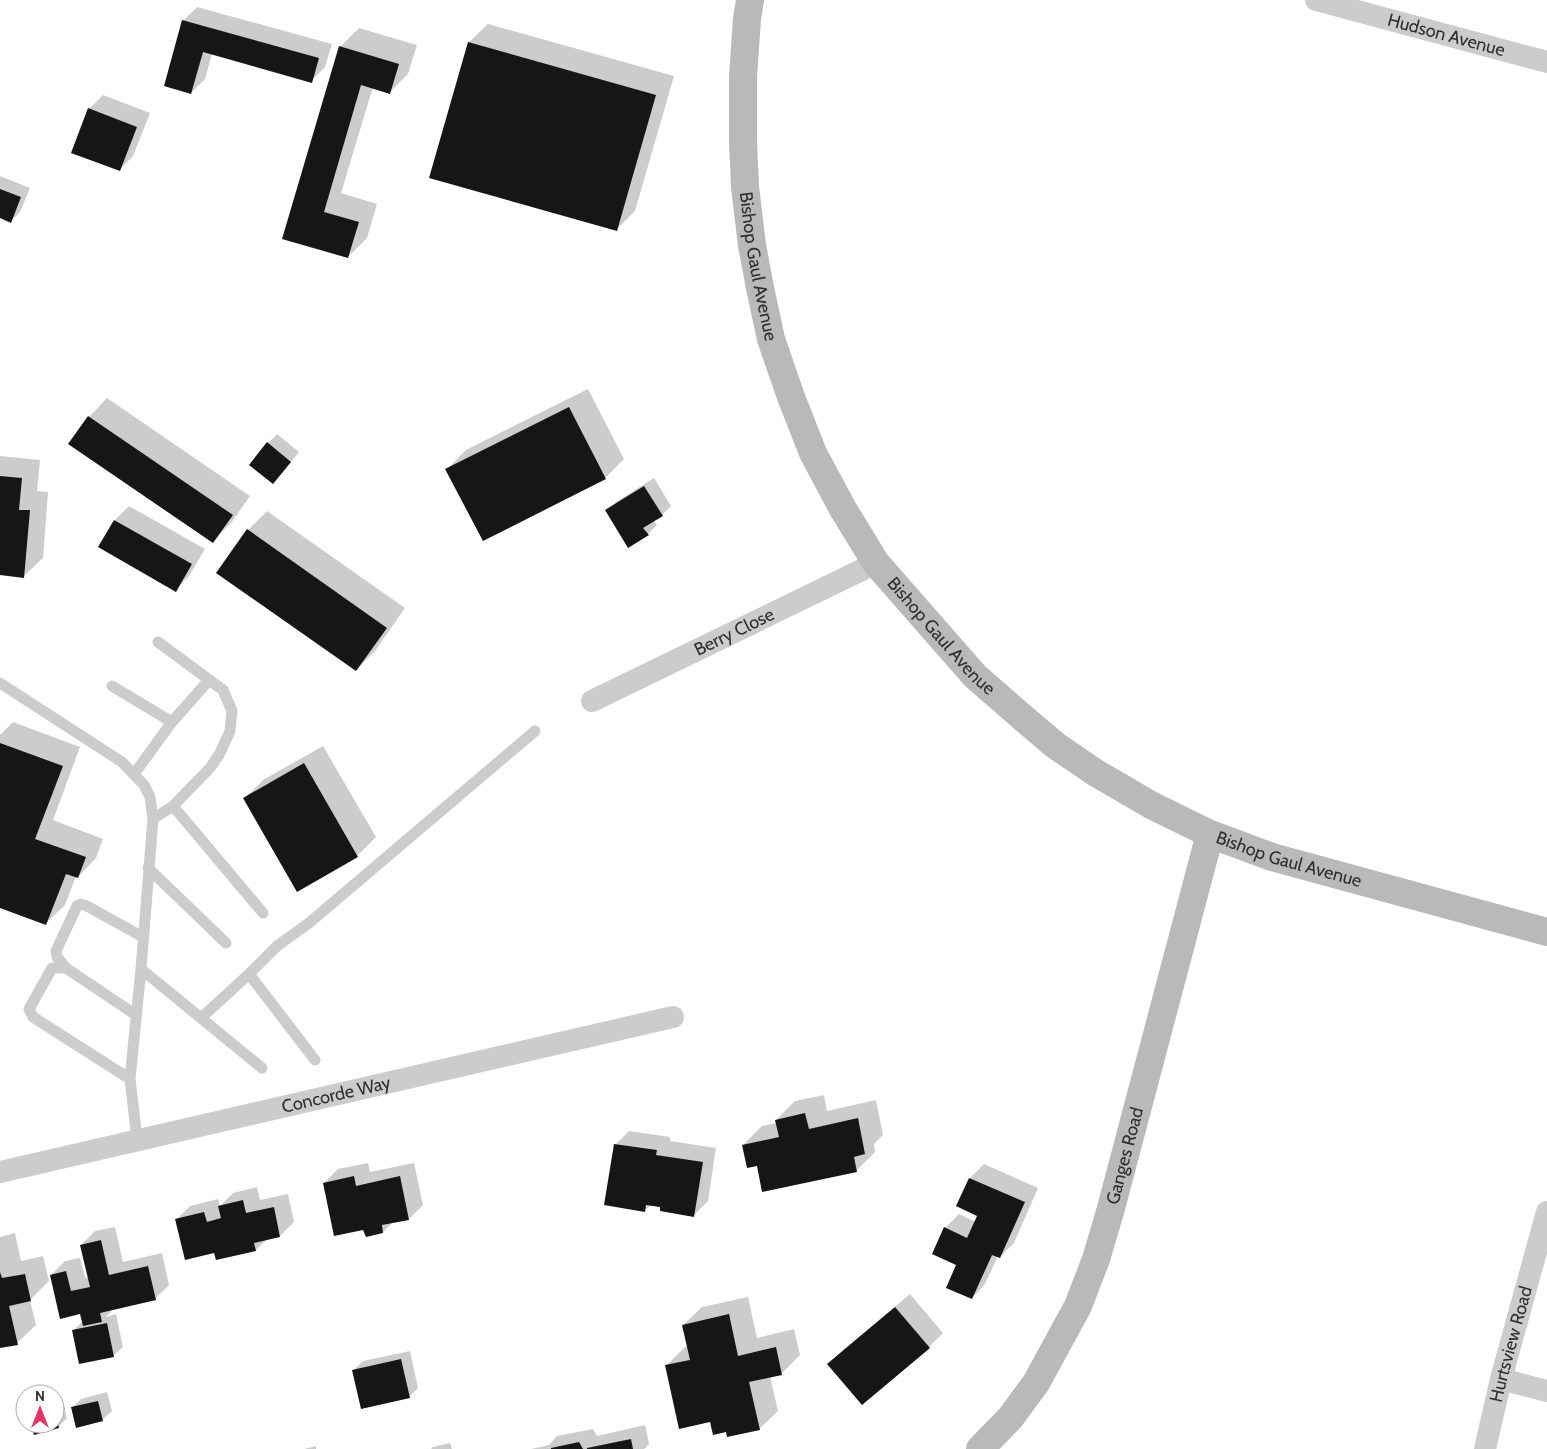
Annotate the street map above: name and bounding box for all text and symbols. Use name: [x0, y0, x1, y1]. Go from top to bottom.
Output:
street label: Hudson Avenue: [1385, 9, 1507, 61]
street label: Bishop Gaul Avenue: [735, 191, 782, 343]
street label: Bishop Gaul Avenue: [882, 573, 1000, 700]
street label: Berry Close: [690, 603, 778, 661]
street label: Bishop Gaul Avenue: [1213, 826, 1364, 892]
street label: Concorde Way: [280, 1071, 393, 1118]
street label: Ganges Road: [1102, 1105, 1148, 1207]
street label: Hurtsview Road: [1485, 1284, 1537, 1404]
north arrow: [15, 1384, 65, 1434]
text: N: [35, 1387, 45, 1405]

